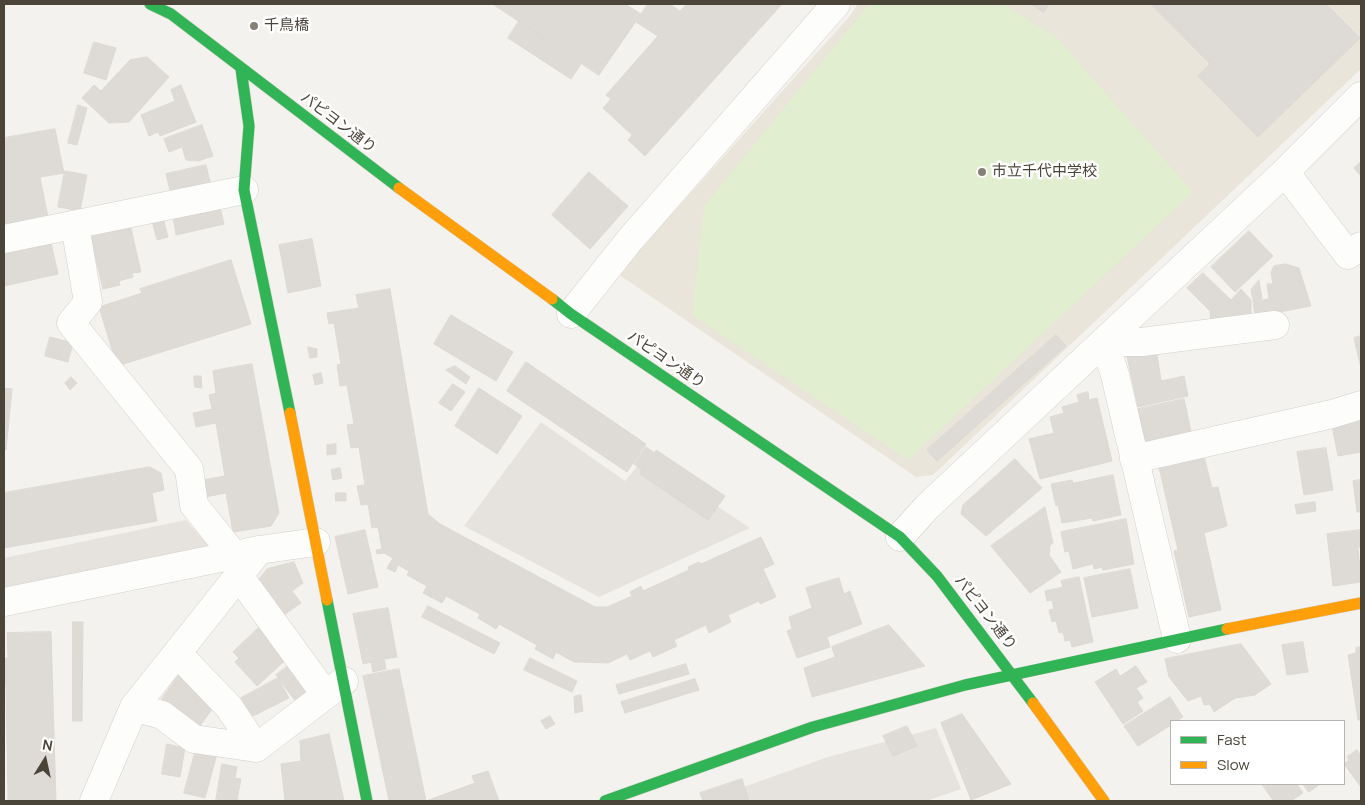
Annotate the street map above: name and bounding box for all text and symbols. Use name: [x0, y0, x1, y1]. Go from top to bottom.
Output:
place label: 千鳥橋: [264, 17, 309, 35]
marker: 千鳥橋: [248, 20, 260, 32]
street label: パピヨン通り: [297, 89, 379, 157]
place label: 市立千代中学校: [992, 163, 1097, 181]
marker: 市立千代中学校: [976, 166, 988, 178]
street label: パピヨン通り: [624, 327, 708, 393]
street label: パピヨン通り: [950, 572, 1020, 654]
legend: [1170, 720, 1345, 785]
text: Fast: [1217, 729, 1246, 750]
north arrow: [20, 735, 70, 785]
text: N: [41, 735, 54, 755]
text: Slow: [1217, 754, 1250, 775]

